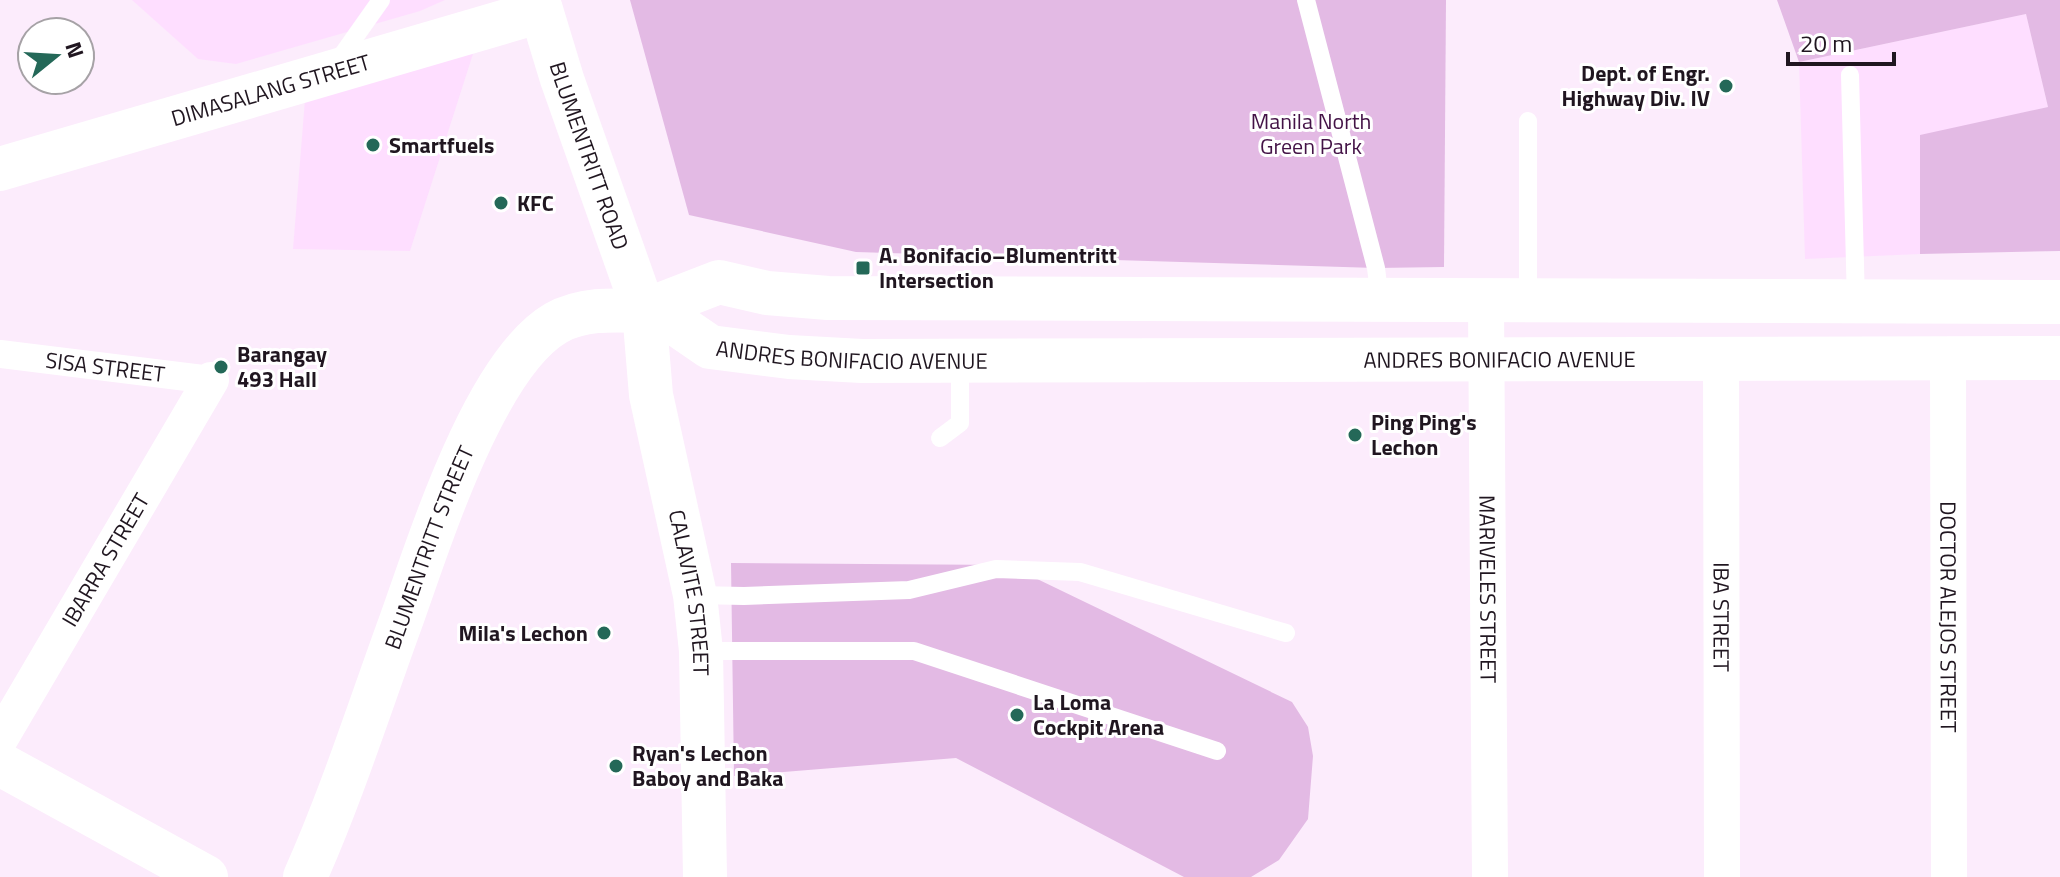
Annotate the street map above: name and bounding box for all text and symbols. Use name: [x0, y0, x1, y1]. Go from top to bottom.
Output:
north arrow: [16, 16, 96, 96]
scale bar: [1788, 16, 1894, 66]
text: 20 m: [1800, 25, 1852, 61]
text: N: [56, 37, 94, 62]
street label: DIMASALANG STREET: [167, 45, 375, 135]
place label: Dept. of Engr. Highway Div. IV: [1561, 56, 1710, 115]
street label: BLUMENTRITT ROAD: [541, 58, 638, 254]
marker: Dept. of Engr. Highway Div. IV: [1717, 77, 1735, 95]
park label: Manila North Green Park: [1251, 104, 1371, 163]
place label: Smartfuels: [389, 128, 494, 162]
marker: Smartfuels: [364, 136, 382, 154]
place label: KFC: [517, 186, 554, 220]
marker: KFC: [492, 194, 510, 212]
place label: A. Bonifacio–Blumentritt Intersection: [879, 238, 1117, 297]
marker: A. Bonifacio–Blumentritt Intersection: [854, 259, 872, 277]
street label: ANDRES BONIFACIO AVENUE: [714, 331, 988, 378]
place label: Barangay 493 Hall: [237, 337, 327, 396]
street label: ANDRES BONIFACIO AVENUE: [1363, 342, 1636, 377]
street label: SISA STREET: [44, 343, 167, 391]
marker: Barangay 493 Hall: [212, 358, 230, 376]
place label: Ping Ping's Lechon: [1371, 405, 1477, 464]
marker: Ping Ping's Lechon: [1346, 426, 1364, 444]
street label: BLUMENTRITT STREET: [375, 440, 483, 654]
street label: IBARRA STREET: [53, 486, 158, 633]
street label: MARIVELES STREET: [1470, 495, 1506, 684]
street label: DOCTOR ALEJOS STREET: [1931, 501, 1966, 733]
street label: CALAVITE STREET: [660, 506, 718, 676]
street label: IBA STREET: [1704, 562, 1739, 672]
place label: Mila's Lechon: [459, 616, 588, 650]
marker: Mila's Lechon: [595, 624, 613, 642]
place label: La Loma Cockpit Arena: [1033, 685, 1164, 744]
marker: La Loma Cockpit Arena: [1008, 706, 1026, 724]
place label: Ryan's Lechon Baboy and Baka: [632, 736, 784, 795]
marker: Ryan's Lechon Baboy and Baka: [607, 757, 625, 775]

